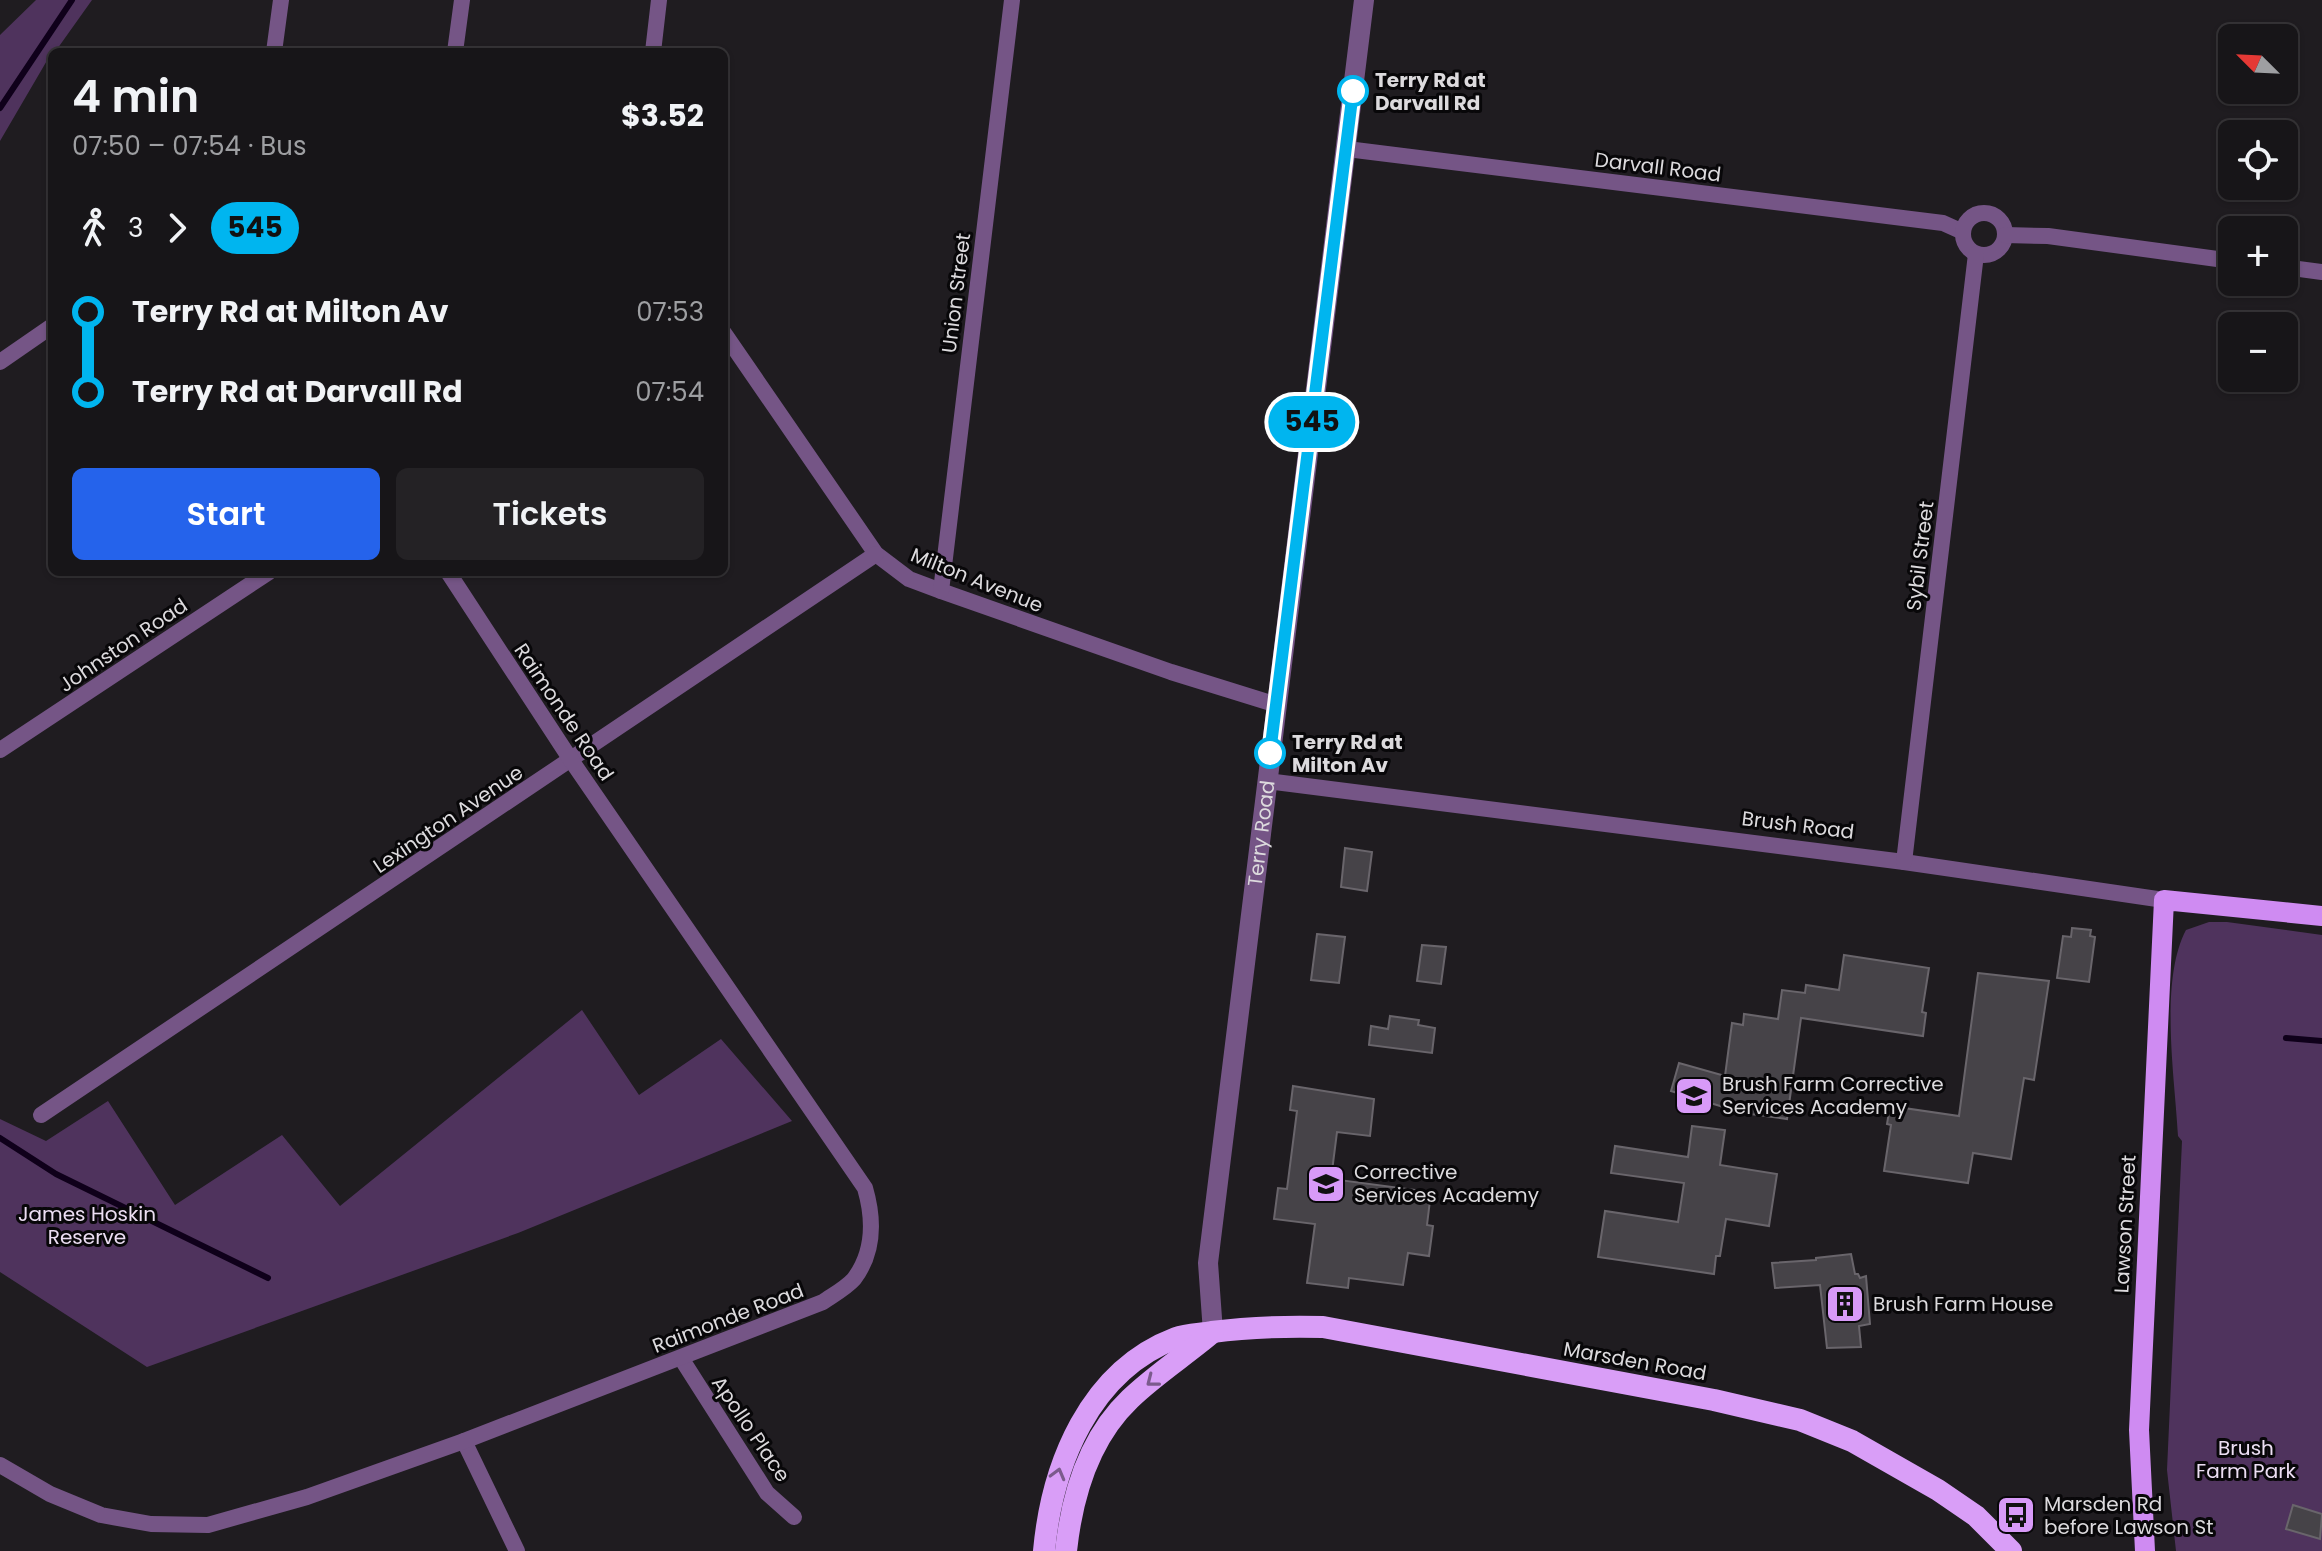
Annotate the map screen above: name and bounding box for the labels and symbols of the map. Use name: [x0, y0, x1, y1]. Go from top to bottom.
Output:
north arrow: [2218, 24, 2298, 104]
place label: Terry Rd at Darvall Rd: [1375, 66, 1486, 117]
marker: Terry Rd at Darvall Rd: [1338, 76, 1368, 106]
street label: Darvall Road: [1593, 145, 1723, 189]
street label: Union Street: [935, 231, 977, 355]
line badge: 545: [1266, 396, 1358, 448]
street label: Sybil Street: [1899, 500, 1941, 612]
street label: Milton Avenue: [907, 541, 1047, 619]
street label: Johnston Road: [53, 592, 193, 698]
street label: Raimonde Road: [508, 638, 620, 786]
place label: Terry Rd at Milton Av: [1292, 728, 1403, 779]
marker: Terry Rd at Milton Av: [1255, 738, 1285, 768]
street label: Lexington Avenue: [368, 758, 528, 880]
street label: Terry Road: [1241, 779, 1281, 888]
street label: Brush Road: [1740, 804, 1856, 846]
place label: Brush Farm Corrective Services Academy: [1722, 1070, 1944, 1121]
school or university icon: Brush Farm Corrective Services Academy: [1673, 1075, 1715, 1117]
street label: Lawson Street: [2107, 1154, 2143, 1294]
place label: Corrective Services Academy: [1354, 1158, 1539, 1209]
school or university icon: Corrective Services Academy: [1305, 1163, 1347, 1205]
park label: James Hoskin Reserve: [18, 1200, 156, 1251]
street label: Raimonde Road: [648, 1276, 808, 1360]
building icon: Brush Farm House: [1824, 1283, 1866, 1325]
place label: Brush Farm House: [1873, 1290, 2053, 1318]
street label: Marsden Road: [1561, 1335, 1709, 1387]
street label: Apollo Place: [705, 1370, 797, 1488]
one-way arrow: [1146, 1371, 1161, 1385]
park label: Brush Farm Park: [2196, 1434, 2297, 1485]
one-way arrow: [1049, 1468, 1066, 1482]
place label: Marsden Rd before Lawson St: [2044, 1490, 2213, 1541]
bus stop icon: Marsden Rd before Lawson St: [1995, 1494, 2037, 1536]

